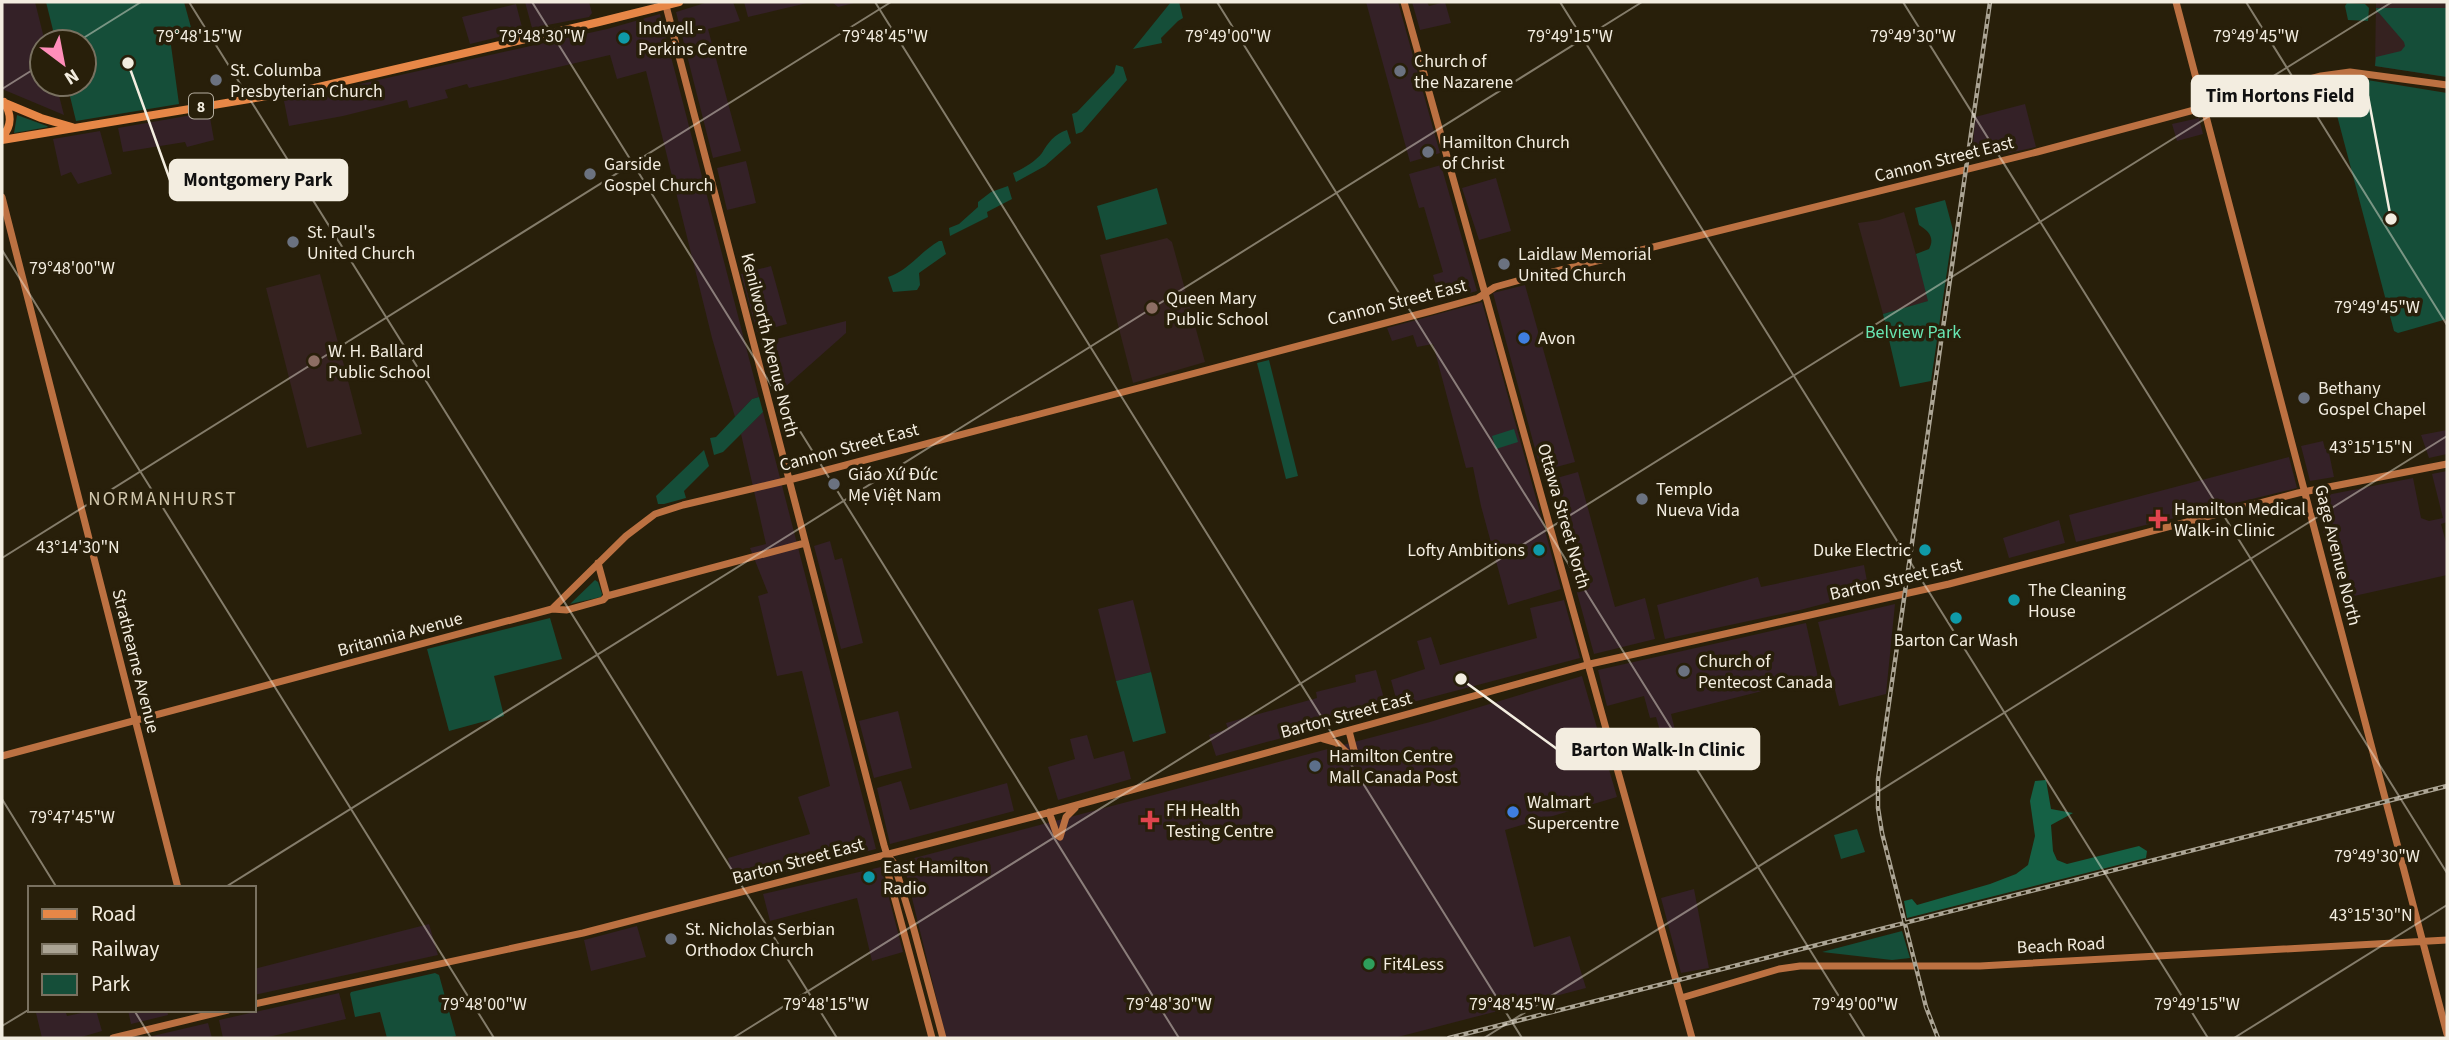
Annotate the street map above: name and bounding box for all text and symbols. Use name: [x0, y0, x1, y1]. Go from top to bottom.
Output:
place label: Indwell - Perkins Centre: [638, 16, 747, 62]
text: 79°48'15"W: [156, 24, 242, 49]
text: 79°48'30"W: [499, 24, 585, 49]
text: 79°48'45"W: [842, 24, 928, 49]
text: 79°49'00"W: [1185, 24, 1271, 49]
text: 79°49'15"W: [1527, 24, 1613, 49]
text: 79°49'30"W: [1870, 24, 1956, 49]
text: 79°49'45"W: [2213, 24, 2299, 49]
north arrow: [28, 28, 98, 98]
marker: Indwell - Perkins Centre: [616, 30, 632, 46]
place label: Church of the Nazarene: [1414, 49, 1513, 95]
place label: St. Columba Presbyterian Church: [230, 58, 383, 104]
text: N: [59, 61, 84, 91]
marker: Church of the Nazarene: [1392, 63, 1408, 79]
marker: St. Columba Presbyterian Church: [208, 72, 224, 88]
callout: Tim Hortons Field: [2192, 76, 2368, 116]
text: Tim Hortons Field: [2206, 83, 2354, 110]
road number: 8: [189, 94, 213, 118]
place label: Hamilton Church of Christ: [1442, 130, 1570, 176]
street label: Cannon Street East: [1872, 130, 2016, 189]
marker: Hamilton Church of Christ: [1420, 144, 1436, 160]
place label: Garside Gospel Church: [604, 152, 713, 198]
callout: Montgomery Park: [170, 160, 347, 200]
marker: Garside Gospel Church: [582, 166, 598, 182]
text: Montgomery Park: [183, 167, 333, 194]
place label: St. Paul's United Church: [307, 220, 415, 266]
marker: St. Paul's United Church: [285, 234, 301, 250]
place label: Laidlaw Memorial United Church: [1518, 242, 1651, 288]
street label: Kenilworth Avenue North: [735, 250, 805, 440]
text: 79°48'00"W: [29, 256, 115, 281]
marker: Laidlaw Memorial United Church: [1496, 256, 1512, 272]
street label: Cannon Street East: [1325, 273, 1469, 332]
place label: Queen Mary Public School: [1166, 286, 1268, 332]
text: 79°49'45"W: [2334, 295, 2420, 320]
marker: Queen Mary Public School: [1144, 300, 1160, 316]
park label: Belview Park: [1865, 320, 1961, 345]
place label: Avon: [1538, 326, 1576, 351]
marker: Avon: [1516, 330, 1532, 346]
place label: W. H. Ballard Public School: [328, 339, 430, 385]
marker: W. H. Ballard Public School: [306, 353, 322, 369]
place label: Bethany Gospel Chapel: [2318, 376, 2426, 422]
marker: Bethany Gospel Chapel: [2296, 390, 2312, 406]
street label: Cannon Street East: [777, 417, 921, 478]
text: 43°15'15"N: [2329, 435, 2413, 460]
street label: Ottawa Street North: [1531, 441, 1596, 592]
place label: Giáo Xứ Đức Mẹ Việt Nam: [848, 462, 941, 508]
marker: Giáo Xứ Đức Mẹ Việt Nam: [826, 476, 842, 492]
place label: Templo Nueva Vida: [1656, 477, 1740, 523]
street label: Gage Avenue North: [2308, 482, 2367, 628]
district label: NORMANHURST: [88, 486, 238, 513]
marker: Templo Nueva Vida: [1634, 491, 1650, 507]
place label: Hamilton Medical Walk-in Clinic: [2174, 497, 2306, 543]
marker: Hamilton Medical Walk-in Clinic: [2148, 509, 2168, 529]
text: 43°14'30"N: [36, 535, 120, 560]
place label: Lofty Ambitions: [1407, 538, 1525, 563]
place label: Duke Electric: [1813, 538, 1911, 563]
marker: Lofty Ambitions: [1531, 542, 1547, 558]
marker: Duke Electric: [1917, 542, 1933, 558]
street label: Barton Street East: [1827, 552, 1965, 607]
place label: The Cleaning House: [2028, 578, 2126, 624]
street label: Strathearne Avenue: [106, 586, 166, 736]
marker: The Cleaning House: [2006, 592, 2022, 608]
street label: Britannia Avenue: [335, 606, 465, 663]
marker: Barton Car Wash: [1948, 610, 1964, 626]
place label: Barton Car Wash: [1894, 628, 2018, 653]
place label: Church of Pentecost Canada: [1698, 649, 1833, 695]
marker: Church of Pentecost Canada: [1676, 663, 1692, 679]
street label: Barton Street East: [1277, 686, 1415, 745]
callout: Barton Walk-In Clinic: [1557, 729, 1759, 769]
text: Barton Walk-In Clinic: [1571, 737, 1745, 764]
place label: Hamilton Centre Mall Canada Post: [1329, 744, 1458, 790]
marker: Hamilton Centre Mall Canada Post: [1307, 758, 1323, 774]
place label: Walmart Supercentre: [1527, 790, 1619, 836]
place label: FH Health Testing Centre: [1166, 798, 1274, 844]
marker: Walmart Supercentre: [1505, 804, 1521, 820]
text: 79°47'45"W: [29, 805, 115, 830]
marker: FH Health Testing Centre: [1140, 810, 1160, 830]
street label: Barton Street East: [729, 832, 867, 891]
text: 79°49'30"W: [2334, 844, 2420, 869]
place label: East Hamilton Radio: [883, 855, 989, 901]
marker: East Hamilton Radio: [861, 869, 877, 885]
legend: [28, 886, 256, 1012]
text: Road: [91, 899, 136, 929]
text: 43°15'30"N: [2329, 903, 2413, 928]
place label: St. Nicholas Serbian Orthodox Church: [685, 917, 835, 963]
marker: St. Nicholas Serbian Orthodox Church: [663, 931, 679, 947]
street label: Beach Road: [2016, 931, 2106, 960]
text: Railway: [91, 934, 159, 964]
place label: Fit4Less: [1383, 952, 1444, 977]
marker: Fit4Less: [1361, 956, 1377, 972]
text: Park: [91, 969, 131, 999]
text: 79°48'00"W: [441, 992, 527, 1017]
text: 79°48'15"W: [783, 992, 869, 1017]
text: 79°48'30"W: [1126, 992, 1212, 1017]
text: 79°48'45"W: [1469, 992, 1555, 1017]
text: 79°49'00"W: [1812, 992, 1898, 1017]
text: 79°49'15"W: [2154, 992, 2240, 1017]

